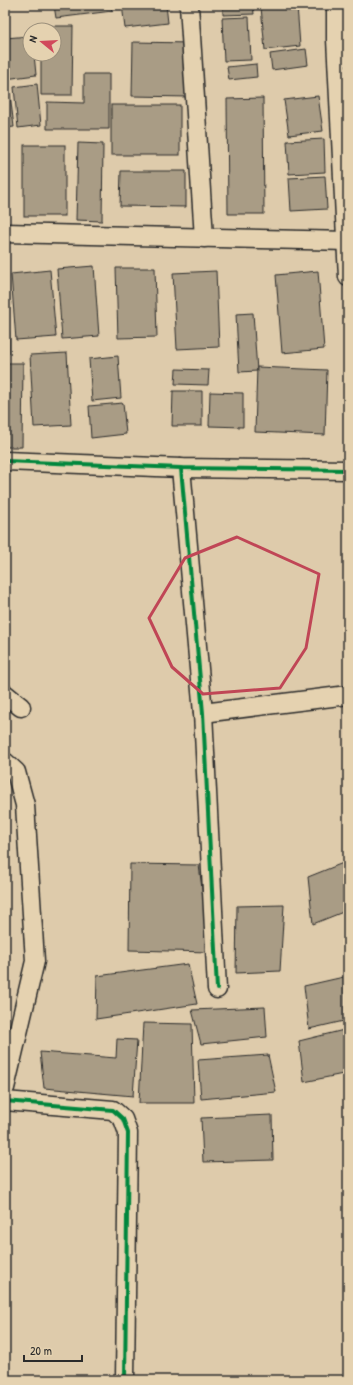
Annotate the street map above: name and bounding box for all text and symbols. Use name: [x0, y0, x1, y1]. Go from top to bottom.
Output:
north arrow: [22, 22, 62, 62]
text: N: [25, 34, 40, 44]
scale bar: [24, 1337, 82, 1363]
text: 20 m: [30, 1342, 52, 1359]

